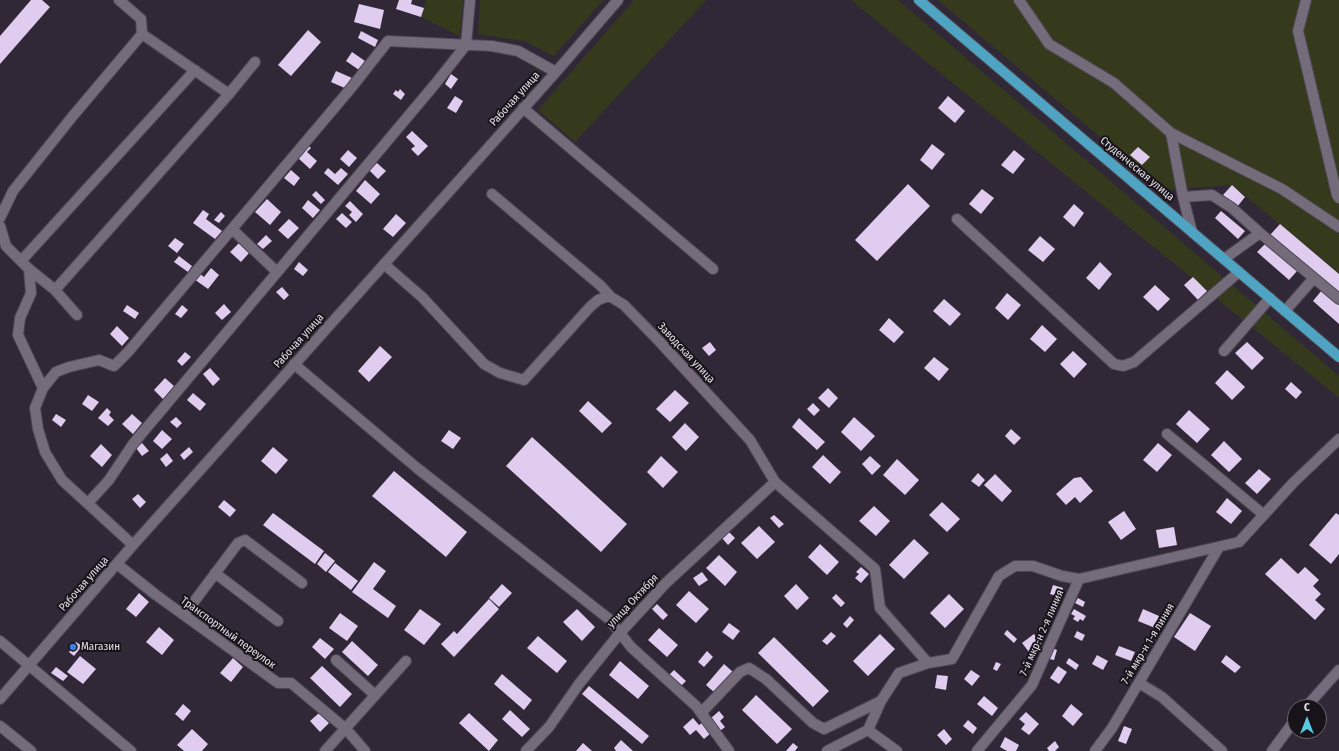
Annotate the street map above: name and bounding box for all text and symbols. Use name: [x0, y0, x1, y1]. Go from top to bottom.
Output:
street label: Рабочая улица: [487, 69, 543, 129]
street label: Студенческая улица: [1097, 134, 1177, 204]
street label: Рабочая улица: [271, 311, 327, 371]
street label: Заводская улица: [655, 320, 717, 386]
street label: Рабочая улица: [57, 554, 111, 614]
street label: улица Октября: [605, 571, 661, 631]
street label: 7-й мкр-н 2-я линия: [1017, 588, 1067, 678]
street label: Транспортный переулок: [178, 594, 278, 672]
street label: 7-й мкр-н 1-я линия: [1119, 601, 1177, 687]
place label: Магазин: [81, 640, 120, 654]
marker: Магазин: [68, 642, 78, 652]
north arrow: [1287, 699, 1327, 739]
text: С: [1304, 701, 1310, 714]

